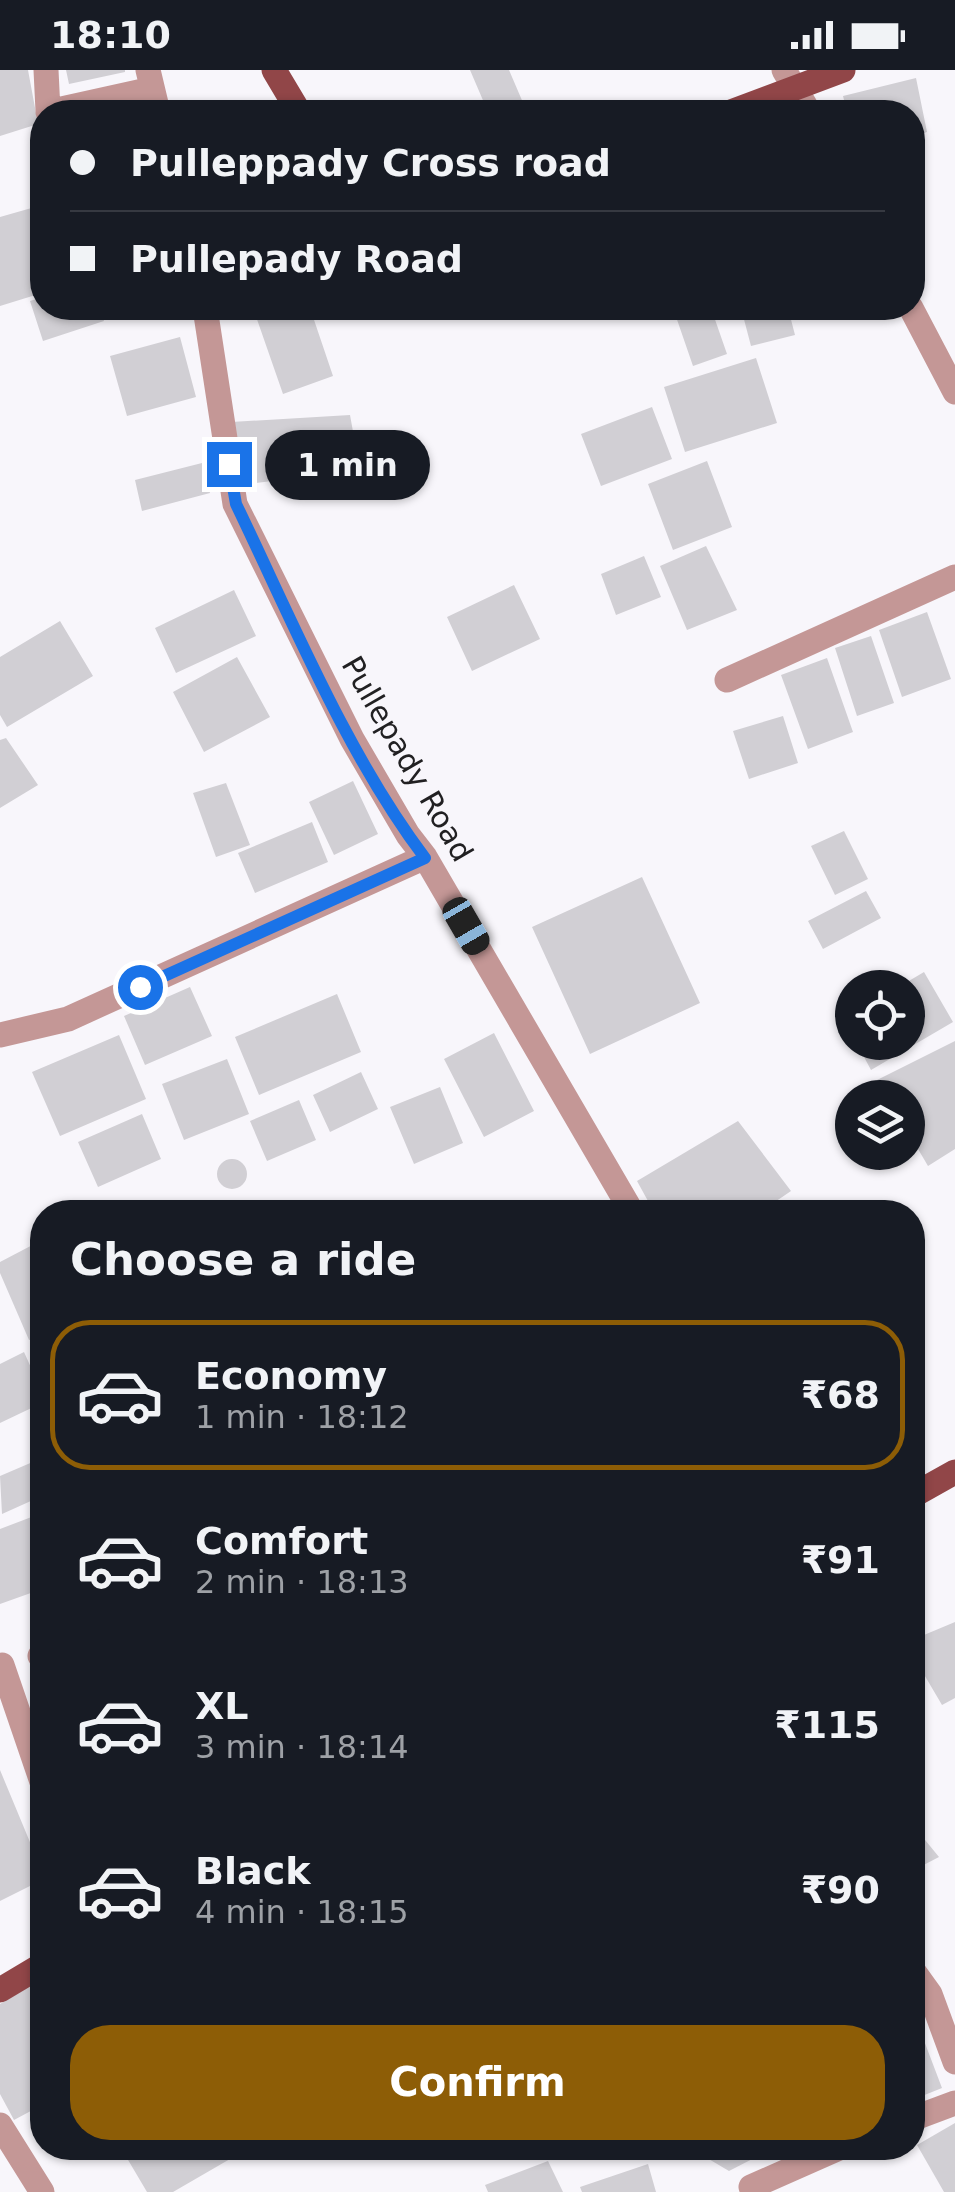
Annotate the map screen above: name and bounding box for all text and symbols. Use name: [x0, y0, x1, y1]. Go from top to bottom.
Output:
text: 18:10: [50, 13, 171, 57]
text: Pulleppady Cross road: [130, 141, 611, 185]
text: Pullepady Road: [130, 237, 463, 281]
callout: 1 min: [264, 429, 429, 499]
route end: [207, 442, 252, 487]
text: 1 min: [297, 446, 398, 484]
street label: Pullepady Road: [335, 650, 480, 867]
car: [438, 893, 494, 959]
route start: [118, 965, 163, 1010]
map controls: [835, 970, 925, 1170]
button: locate: [835, 970, 925, 1060]
button: layers: [835, 1080, 925, 1170]
text: Choose a ride: [70, 1233, 416, 1286]
icon: car: [75, 1350, 165, 1440]
text: Economy: [195, 1354, 387, 1398]
text: ₹68: [801, 1373, 880, 1417]
text: 1 min · 18:12: [195, 1398, 409, 1436]
icon: car: [75, 1515, 165, 1605]
text: Comfort: [195, 1519, 368, 1563]
text: ₹91: [801, 1538, 880, 1582]
text: 2 min · 18:13: [195, 1563, 409, 1601]
icon: car: [75, 1680, 165, 1770]
text: XL: [195, 1684, 249, 1728]
text: ₹115: [774, 1703, 880, 1747]
text: 3 min · 18:14: [195, 1728, 409, 1766]
icon: car: [75, 1845, 165, 1935]
text: Black: [195, 1849, 310, 1893]
text: ₹90: [801, 1868, 880, 1912]
text: 4 min · 18:15: [195, 1893, 409, 1931]
button: Confirm: [70, 2025, 885, 2140]

